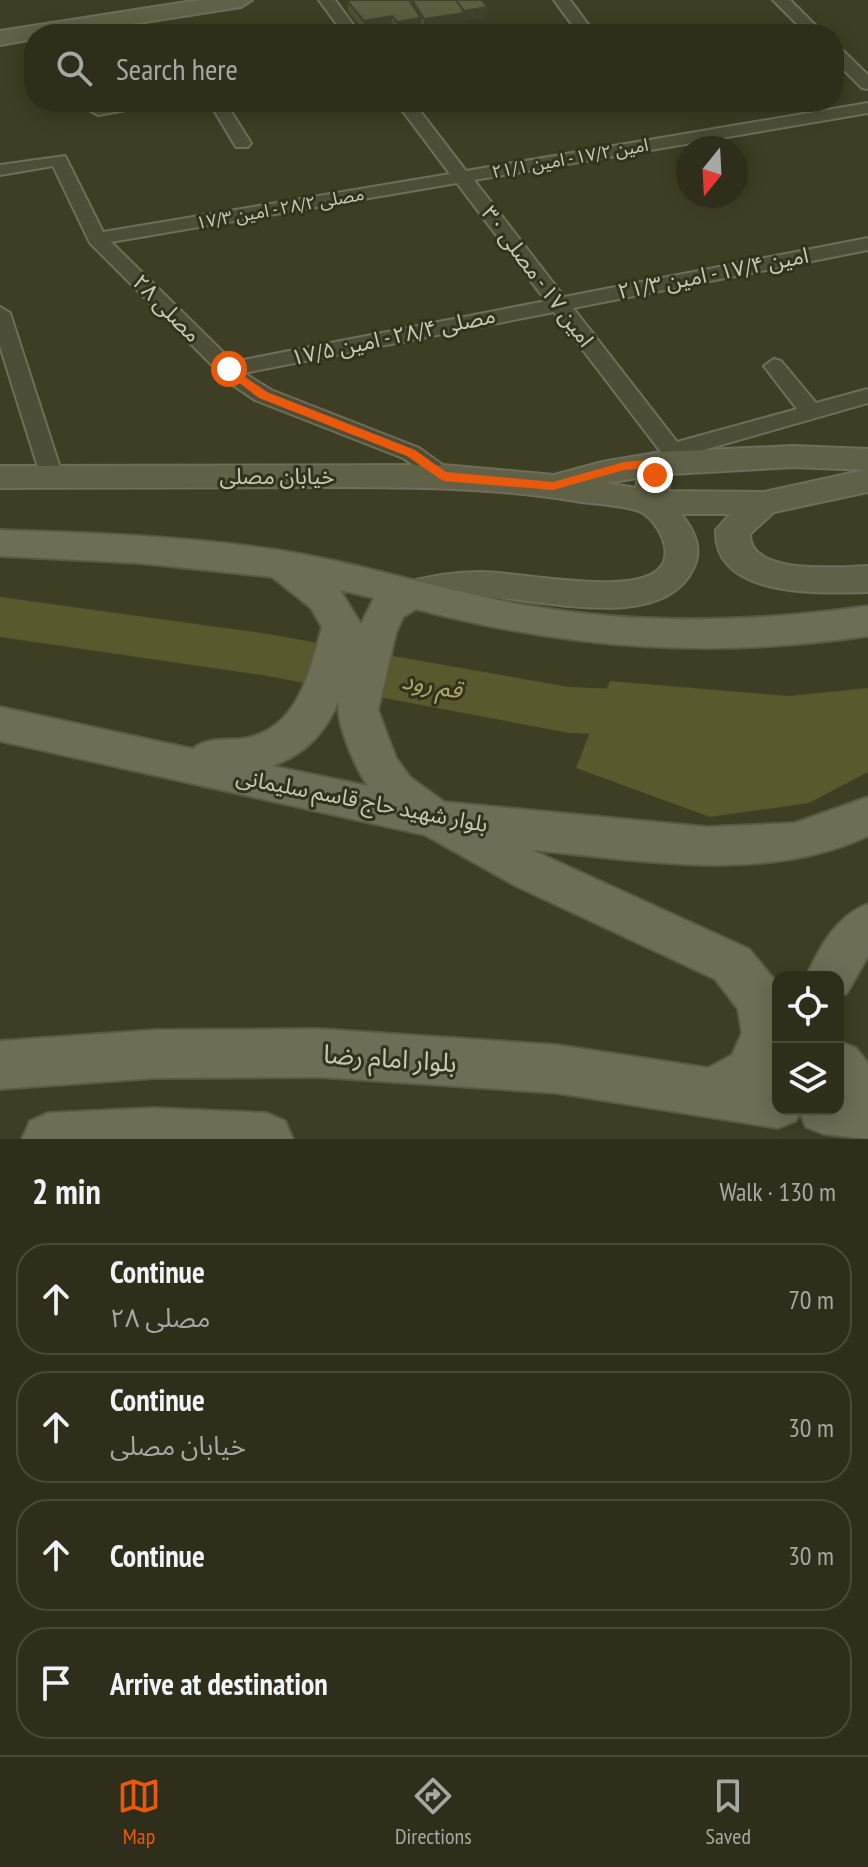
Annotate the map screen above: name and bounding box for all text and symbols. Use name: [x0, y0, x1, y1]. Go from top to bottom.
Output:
search box: [24, 24, 844, 112]
icon: search: [52, 46, 96, 90]
text: Search here: [116, 49, 238, 88]
street label: امین ۱۷/۲ - امین ۲۱/۱: [490, 133, 650, 183]
north arrow: [676, 136, 748, 208]
street label: مصلی ۲۸/۲ - امین ۱۷/۳: [194, 182, 366, 234]
street label: امین ۱۷ - مصلی ۳۰: [476, 200, 600, 352]
street label: امین ۱۷/۴ - امین ۲۱/۳: [615, 241, 811, 305]
street label: مصلی ۲۸: [127, 268, 207, 348]
street label: مصلی ۲۸/۴ - امین ۱۷/۵: [288, 301, 498, 371]
route start: [211, 351, 247, 387]
route end: [637, 457, 673, 493]
street label: خیابان مصلی: [220, 462, 334, 490]
water label: قم رود: [399, 665, 467, 709]
street label: بلوار شهید حاج قاسم سلیمانی: [233, 762, 490, 841]
map controls: [772, 971, 844, 1115]
button: locate: [772, 971, 844, 1043]
street label: بلوار امام رضا: [322, 1037, 458, 1083]
button: layers: [772, 1043, 844, 1115]
text: 2 min: [32, 1169, 101, 1213]
text: Walk · 130 m: [719, 1175, 836, 1208]
text: Continue: [110, 1252, 205, 1291]
icon: ahead: [34, 1277, 78, 1321]
text: 70 m: [788, 1283, 834, 1316]
text: مصلی ۲۸: [110, 1301, 211, 1334]
text: Continue: [110, 1380, 205, 1419]
icon: ahead: [34, 1405, 78, 1449]
text: 30 m: [788, 1411, 834, 1444]
text: خیابان مصلی: [110, 1429, 246, 1462]
icon: ahead: [34, 1533, 78, 1577]
text: Continue: [110, 1536, 205, 1575]
text: 30 m: [788, 1539, 834, 1572]
icon: arrive: [34, 1661, 78, 1705]
text: Arrive at destination: [110, 1664, 328, 1703]
tab: Map: [117, 1774, 161, 1850]
tab: Directions: [395, 1774, 472, 1850]
tab: Saved: [706, 1774, 751, 1850]

